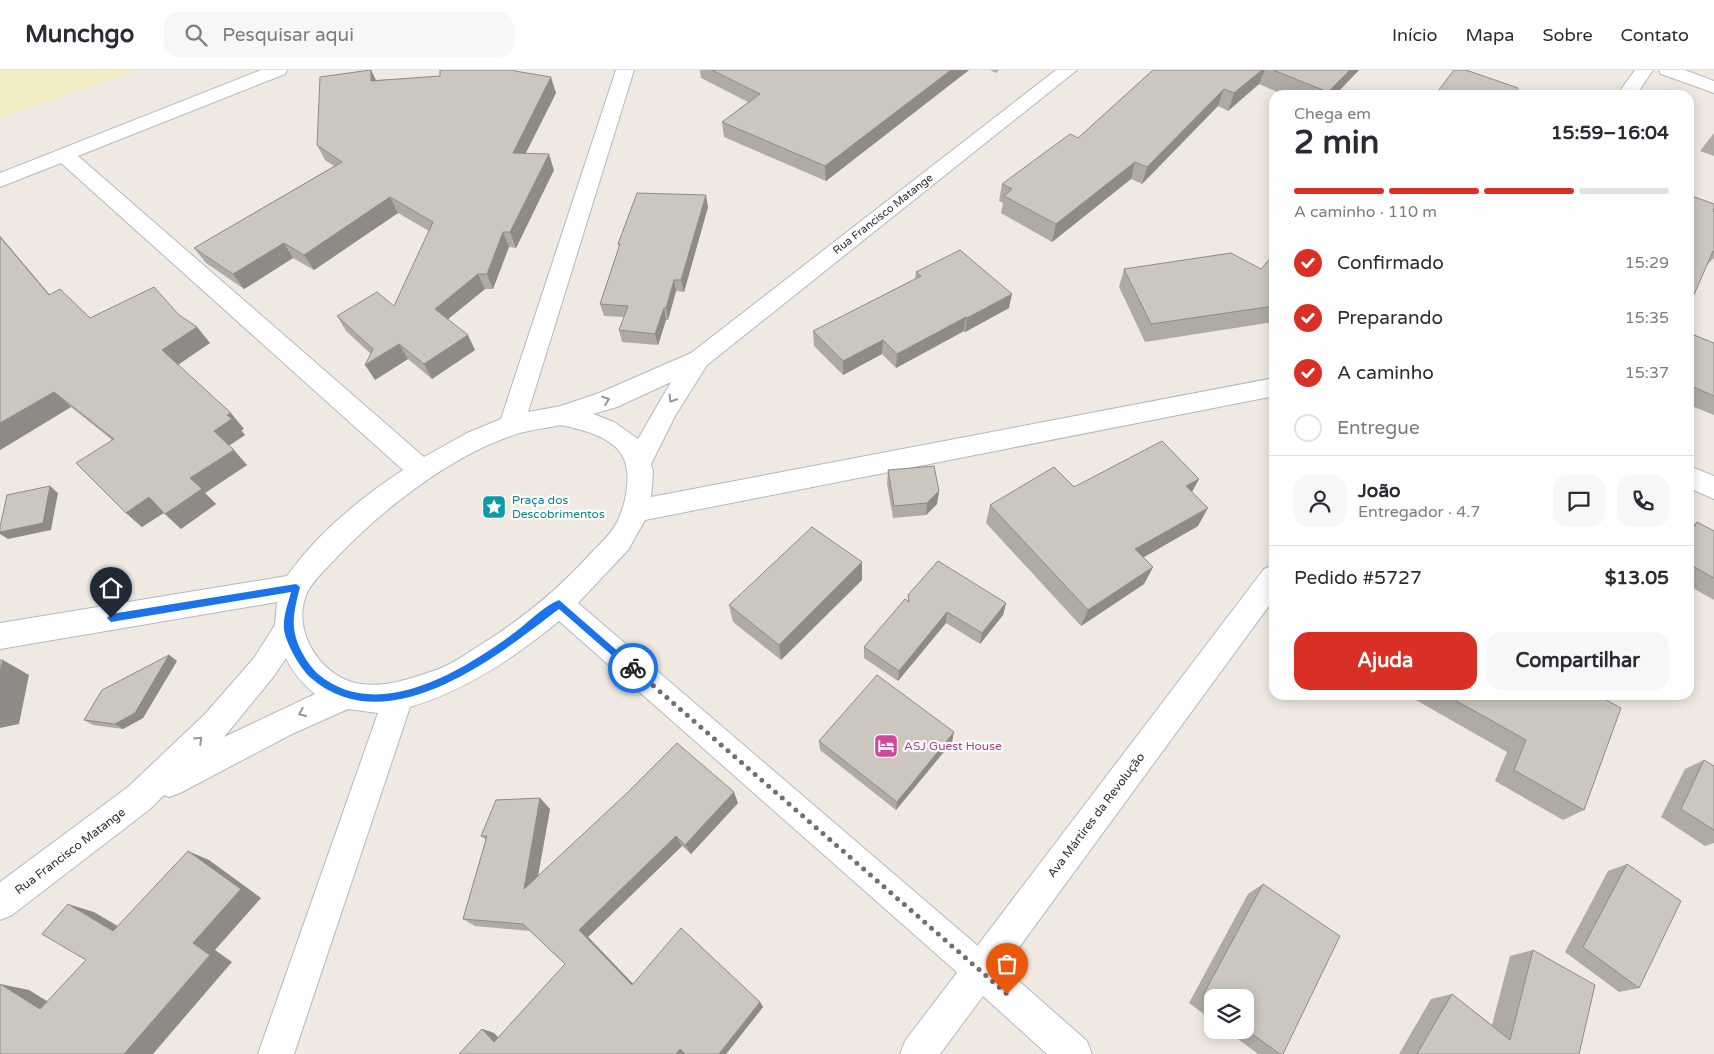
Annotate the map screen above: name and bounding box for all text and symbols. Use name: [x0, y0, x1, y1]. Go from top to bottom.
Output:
search box: [164, 12, 514, 57]
text: Munchgo: [25, 20, 134, 49]
icon: search: [182, 21, 210, 49]
text: Pesquisar aqui: [222, 24, 354, 46]
text: Início: [1392, 24, 1437, 46]
text: Mapa: [1465, 24, 1514, 46]
text: Sobre: [1542, 24, 1593, 46]
text: Contato: [1621, 24, 1689, 46]
text: Chega em: [1294, 104, 1371, 124]
text: 15:59–16:04: [1551, 122, 1669, 144]
text: 2 min: [1294, 124, 1379, 162]
street label: Rua Francisco Matange: [830, 171, 936, 257]
text: A caminho · 110 m: [1294, 202, 1437, 222]
icon: check: [1294, 249, 1322, 277]
text: Confirmado: [1337, 252, 1444, 274]
text: 15:29: [1625, 253, 1669, 273]
icon: check: [1294, 304, 1322, 332]
text: Preparando: [1337, 307, 1443, 329]
text: 15:35: [1625, 308, 1669, 328]
icon: check: [1294, 359, 1322, 387]
text: A caminho: [1337, 362, 1434, 384]
text: 15:37: [1625, 363, 1669, 383]
one-way arrow: [668, 394, 678, 403]
one-way arrow: [601, 396, 610, 406]
text: Entregue: [1337, 417, 1420, 439]
button: person: [1294, 475, 1346, 527]
button: chat: [1553, 475, 1605, 527]
button: phone: [1617, 475, 1669, 527]
text: João: [1358, 480, 1401, 502]
place label: Praça dos Descobrimentos: [512, 493, 605, 521]
place icon: Praça dos Descobrimentos: [481, 494, 507, 520]
text: Entregador · 4.7: [1358, 502, 1480, 522]
pin: [90, 567, 132, 618]
text: Pedido #5727: [1294, 567, 1422, 589]
text: $13.05: [1605, 567, 1669, 589]
icon: home: [97, 574, 125, 602]
button: Ajuda: [1294, 632, 1477, 690]
button: Compartilhar: [1487, 632, 1669, 690]
courier: [608, 643, 658, 693]
icon: bike: [619, 654, 647, 682]
one-way arrow: [298, 707, 307, 718]
hotel icon: ASJ Guest House: [873, 733, 899, 759]
one-way arrow: [194, 737, 203, 746]
place label: ASJ Guest House: [904, 739, 1002, 753]
street label: Ava Mártires da Revolução: [1045, 750, 1147, 880]
street label: Rua Francisco Matange: [12, 805, 128, 897]
pin: [986, 943, 1028, 994]
icon: bag: [993, 950, 1021, 978]
map controls: [1204, 989, 1254, 1039]
button: layers: [1204, 989, 1254, 1039]

